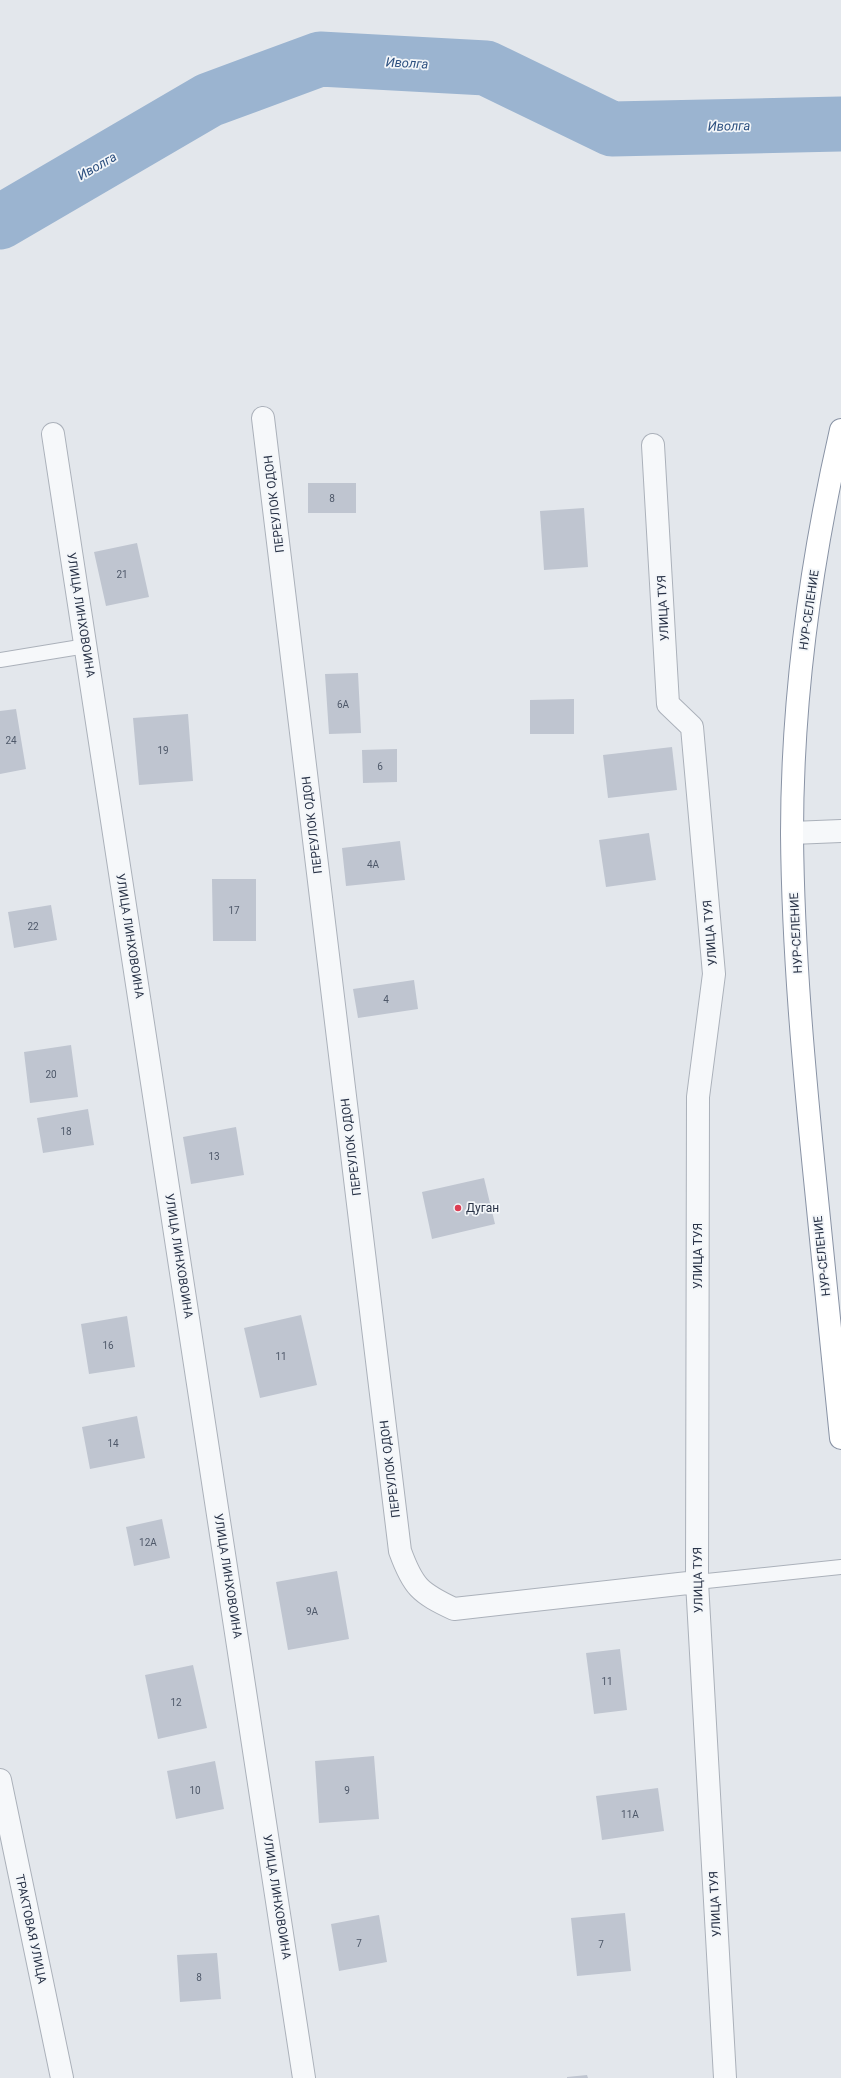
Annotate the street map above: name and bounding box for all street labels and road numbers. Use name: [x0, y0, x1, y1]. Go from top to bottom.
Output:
street label: ПЕРЕУЛОК ОДОН: [261, 454, 287, 554]
street label: УЛИЦА ЛИНХОВОИНА: [64, 552, 98, 679]
street label: НУР-СЕЛЕНИЕ: [796, 569, 822, 651]
street label: УЛИЦА ТУЯ: [654, 575, 672, 641]
street label: ПЕРЕУЛОК ОДОН: [299, 775, 325, 875]
street label: УЛИЦА ЛИНХОВОИНА: [113, 873, 147, 1000]
street label: НУР-СЕЛЕНИЕ: [787, 892, 805, 974]
street label: УЛИЦА ТУЯ: [700, 899, 720, 967]
street label: ПЕРЕУЛОК ОДОН: [338, 1097, 364, 1197]
street label: УЛИЦА ЛИНХОВОИНА: [162, 1193, 196, 1320]
street label: НУР-СЕЛЕНИЕ: [811, 1215, 833, 1297]
street label: УЛИЦА ТУЯ: [691, 1223, 705, 1289]
street label: ПЕРЕУЛОК ОДОН: [377, 1419, 403, 1519]
street label: УЛИЦА ЛИНХОВОИНА: [211, 1513, 245, 1640]
street label: УЛИЦА ТУЯ: [690, 1547, 706, 1613]
street label: УЛИЦА ЛИНХОВОИНА: [260, 1834, 294, 1961]
street label: УЛИЦА ТУЯ: [706, 1871, 724, 1937]
street label: ТРАКТОВАЯ УЛИЦА: [13, 1873, 49, 1985]

